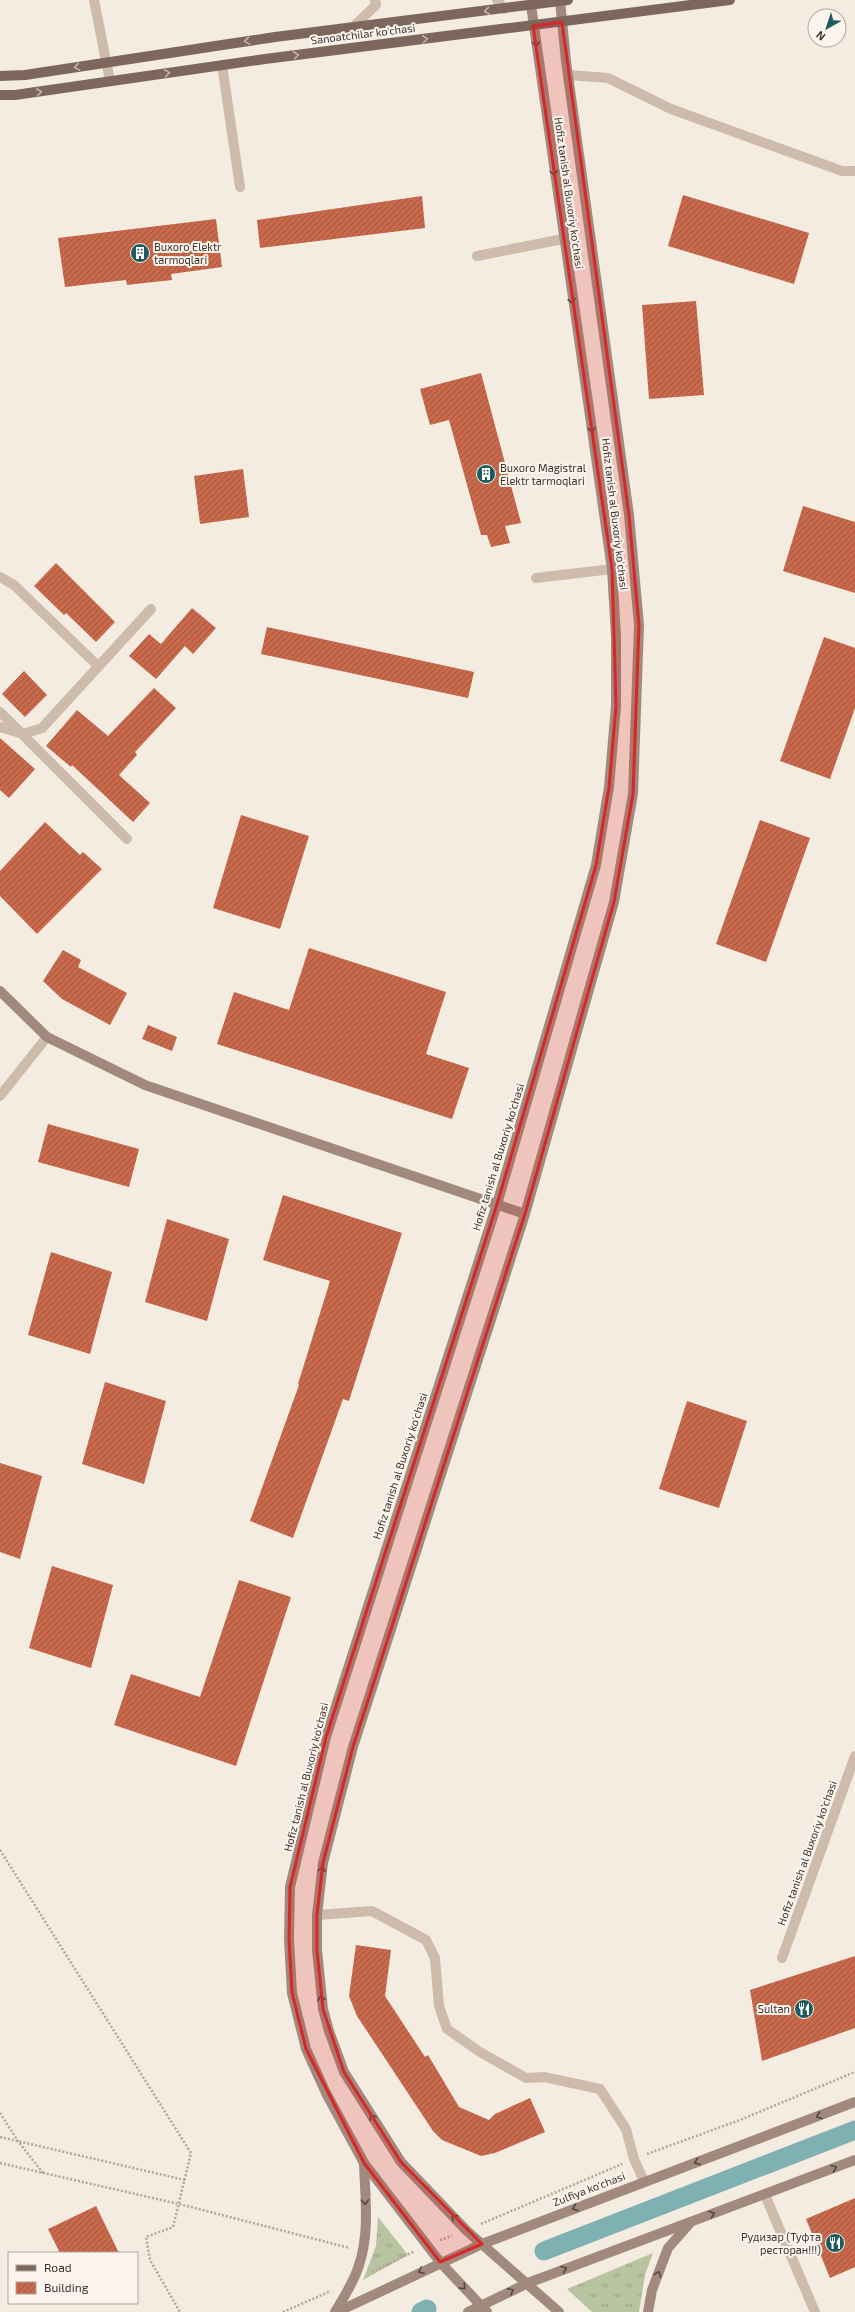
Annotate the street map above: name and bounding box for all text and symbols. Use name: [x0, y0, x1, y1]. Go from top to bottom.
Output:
one-way arrow: [484, 6, 490, 15]
north arrow: [807, 8, 847, 48]
street label: Sanoatchilar ko'chasi: [310, 21, 416, 46]
text: N: [813, 29, 828, 44]
one-way arrow: [422, 34, 428, 43]
one-way arrow: [244, 36, 250, 45]
one-way arrow: [531, 41, 540, 47]
one-way arrow: [293, 51, 299, 60]
one-way arrow: [74, 62, 80, 71]
one-way arrow: [164, 69, 170, 78]
one-way arrow: [36, 88, 42, 97]
street label: Hofiz tanish al Buxoriy ko'chasi: [552, 116, 587, 270]
one-way arrow: [549, 169, 558, 176]
place label: Buxoro Elektr tarmoqlari: [154, 240, 222, 266]
building icon: Buxoro Elektr tarmoqlari: [129, 242, 151, 264]
one-way arrow: [567, 298, 576, 304]
one-way arrow: [587, 427, 596, 433]
street label: Hofiz tanish al Buxoriy ko'chasi: [600, 437, 631, 591]
place label: Buxoro Magistral Elektr tarmoqlari: [500, 461, 587, 487]
building icon: Buxoro Magistral Elektr tarmoqlari: [475, 463, 497, 485]
street label: Hofiz tanish al Buxoriy ko'chasi: [469, 1082, 526, 1232]
street label: Hofiz tanish al Buxoriy ko'chasi: [370, 1391, 429, 1541]
street label: Hofiz tanish al Buxoriy ko'chasi: [281, 1701, 330, 1853]
street label: Hofiz tanish al Buxoriy ko'chasi: [774, 1779, 839, 1927]
one-way arrow: [318, 1866, 327, 1872]
one-way arrow: [317, 1995, 326, 2001]
restaurant icon: Sultan: [793, 1998, 815, 2020]
place label: Sultan: [758, 2002, 790, 2015]
one-way arrow: [815, 2111, 822, 2119]
one-way arrow: [370, 2114, 377, 2121]
one-way arrow: [693, 2157, 700, 2165]
one-way arrow: [830, 2165, 837, 2173]
street label: Zulfiya ko'chasi: [551, 2169, 627, 2208]
one-way arrow: [361, 2199, 369, 2205]
one-way arrow: [572, 2203, 579, 2211]
one-way arrow: [708, 2210, 715, 2219]
one-way arrow: [451, 2214, 459, 2222]
place label: Рудизар (Туфта ресторан!!!): [741, 2230, 821, 2256]
restaurant icon: Рудизар (Туфта ресторан!!!): [824, 2232, 846, 2254]
legend: [8, 2252, 138, 2304]
text: Road: [44, 2260, 72, 2274]
one-way arrow: [418, 2266, 425, 2274]
one-way arrow: [561, 2266, 568, 2274]
one-way arrow: [654, 2271, 662, 2278]
text: Building: [44, 2280, 89, 2294]
one-way arrow: [458, 2283, 465, 2290]
one-way arrow: [506, 2288, 514, 2296]

